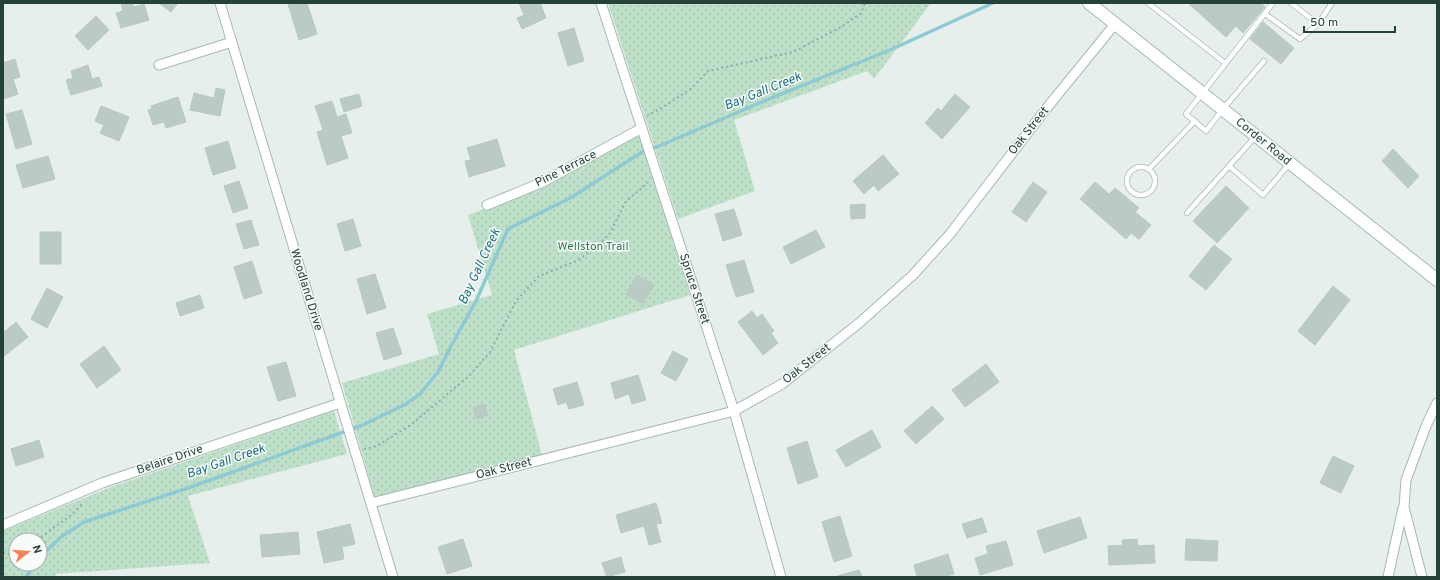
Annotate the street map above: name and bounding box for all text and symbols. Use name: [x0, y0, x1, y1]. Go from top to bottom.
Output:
scale bar: [1304, 8, 1395, 34]
text: 50 m: [1310, 15, 1338, 31]
water label: Bay Gall Creek: [722, 69, 804, 115]
street label: Oak Street: [1005, 104, 1053, 158]
street label: Corder Road: [1232, 115, 1294, 169]
street label: Pine Terrace: [533, 147, 599, 191]
water label: Bay Gall Creek: [455, 226, 505, 307]
park label: Wellston Trail: [557, 239, 629, 255]
street label: Woodland Drive: [286, 247, 326, 333]
street label: Spruce Street: [675, 252, 713, 326]
street label: Oak Street: [780, 340, 834, 388]
street label: Belaire Drive: [135, 441, 205, 479]
water label: Bay Gall Creek: [185, 441, 268, 483]
street label: Oak Street: [474, 454, 534, 484]
north arrow: [8, 532, 48, 572]
text: N: [29, 544, 44, 555]

